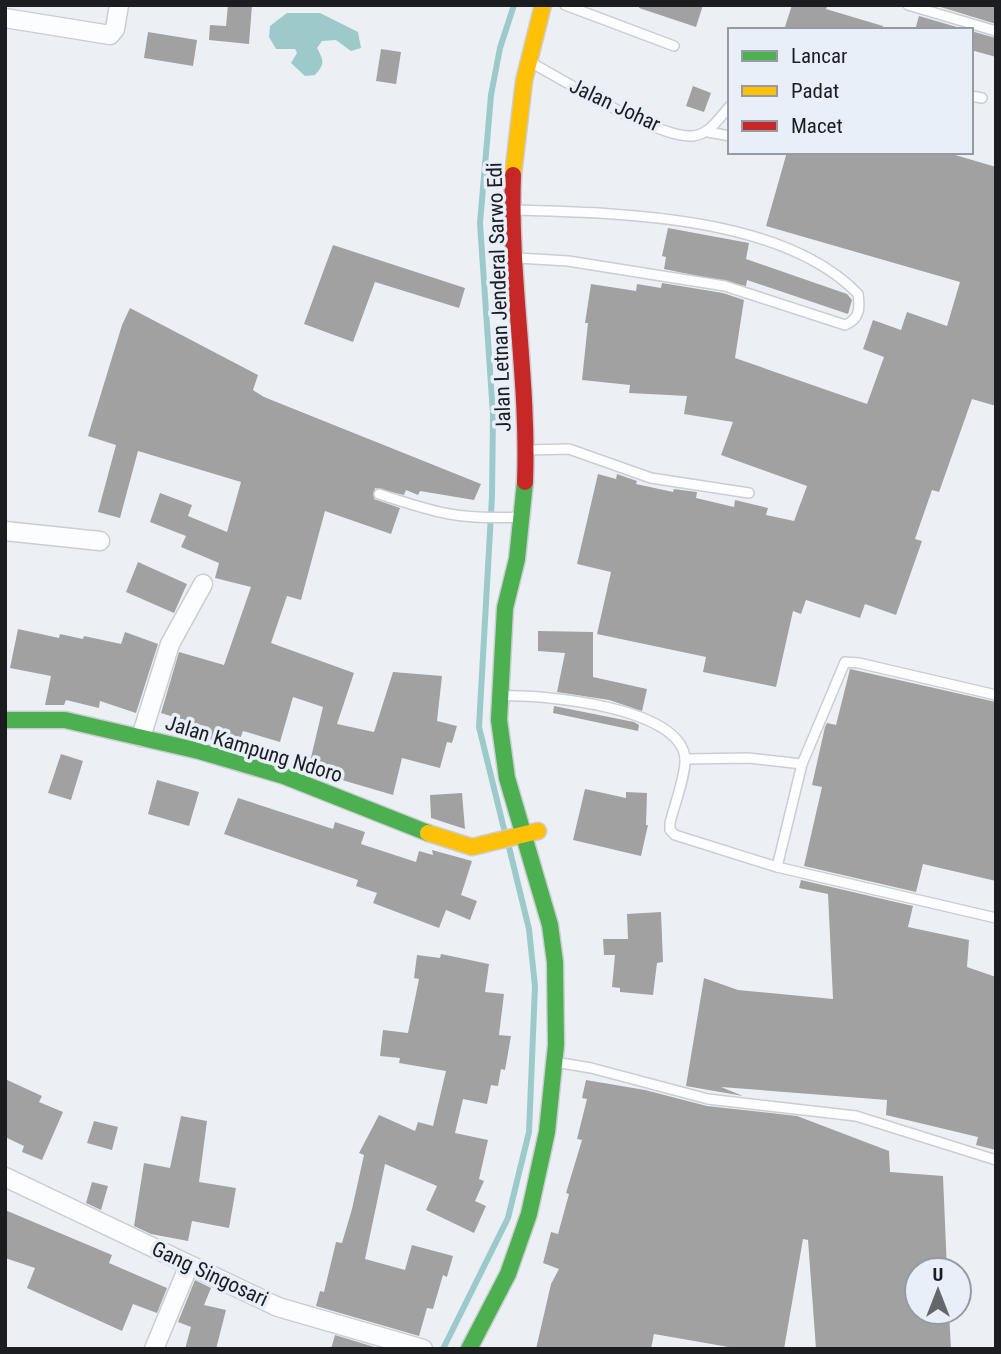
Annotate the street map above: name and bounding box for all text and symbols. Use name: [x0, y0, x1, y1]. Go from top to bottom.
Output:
legend: [728, 28, 973, 154]
text: Lancar: [791, 44, 847, 68]
street label: Jalan Johar: [566, 74, 664, 136]
text: Padat: [791, 79, 839, 103]
text: Macet: [791, 114, 843, 138]
street label: Jalan Letnan Jenderal Sarwo Edi: [482, 162, 516, 432]
street label: Jalan Kampung Ndoro: [163, 711, 345, 787]
street label: Gang Singosari: [148, 1237, 272, 1311]
north arrow: [903, 1256, 973, 1326]
text: U: [933, 1263, 943, 1286]

